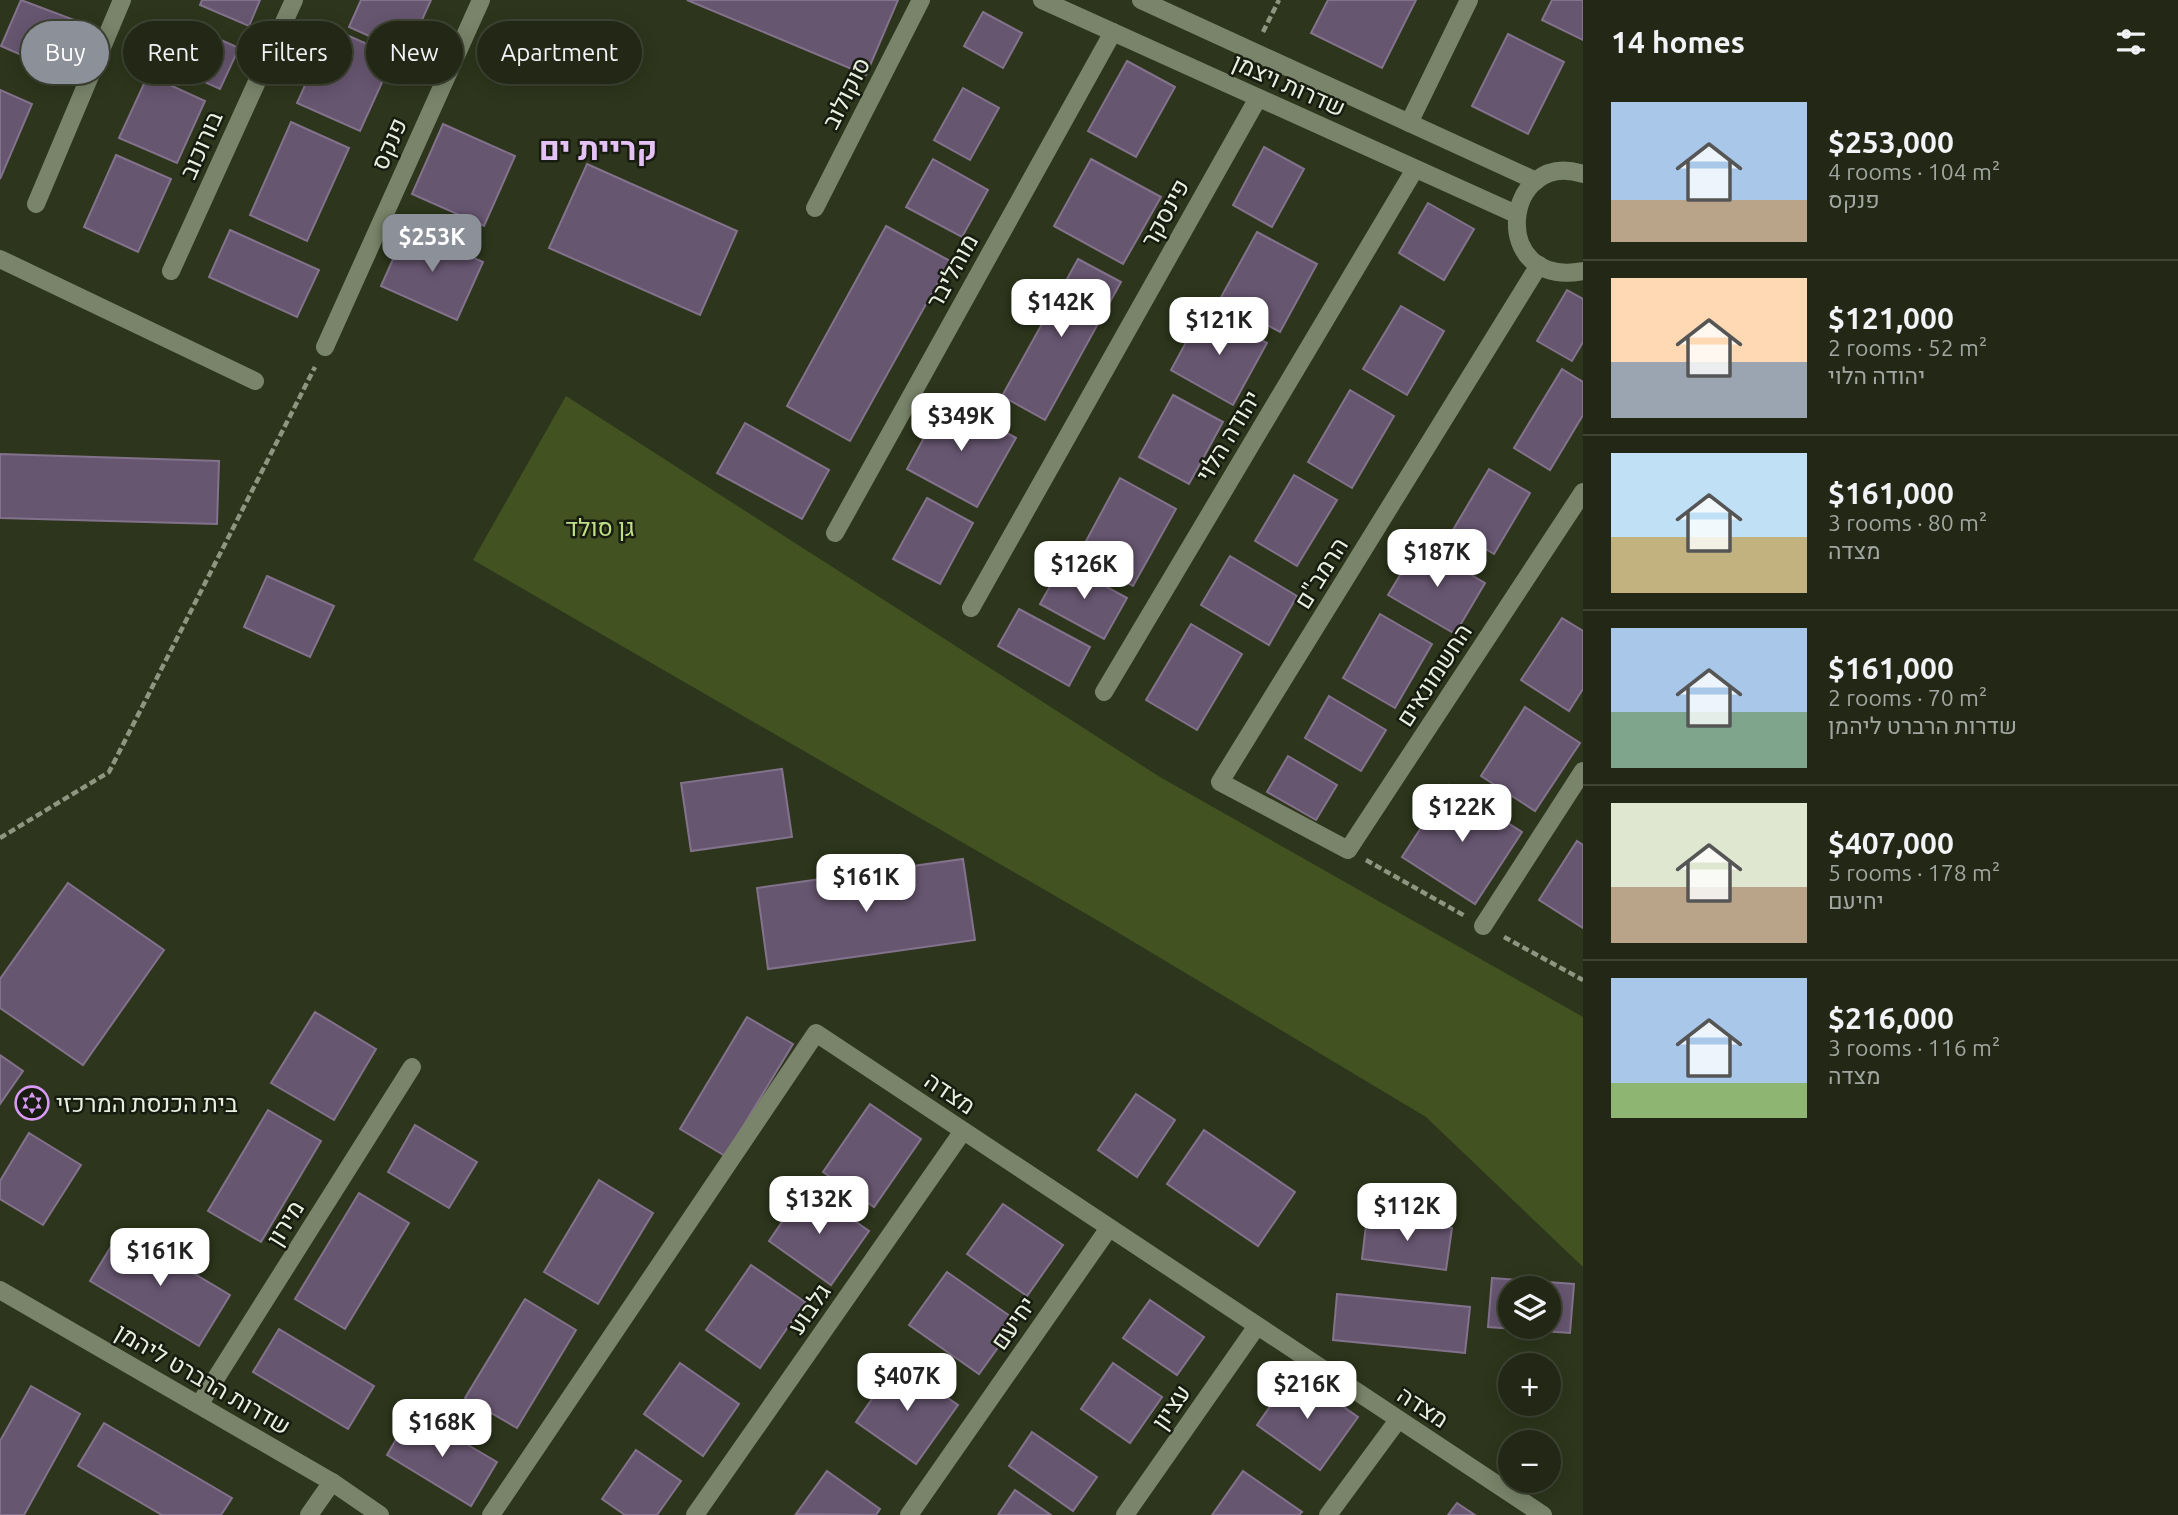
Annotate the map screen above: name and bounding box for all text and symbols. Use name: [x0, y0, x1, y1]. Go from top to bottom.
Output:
chip: Buy: [21, 21, 109, 84]
chip: Rent: [123, 21, 223, 84]
chip: Filters: [237, 21, 352, 84]
chip: New: [366, 21, 463, 84]
chip: Apartment: [477, 21, 642, 84]
icon: filters: [2112, 23, 2150, 61]
text: 14 homes: [1611, 25, 1745, 59]
street label: שדרות ויצמן: [1228, 48, 1350, 122]
street label: סוקולוב: [817, 53, 875, 133]
street label: בורוכוב: [174, 107, 228, 183]
street label: פנקס: [366, 114, 412, 174]
text: $253,000: [1828, 125, 1954, 159]
district label: קריית ים: [539, 130, 657, 166]
icon: home: [1667, 130, 1751, 214]
text: 4 rooms · 104 m²: [1828, 159, 2000, 184]
street label: פינסקר: [1136, 175, 1194, 251]
text: פנקס: [1828, 187, 1880, 212]
pin: $253K: [383, 215, 481, 274]
text: $253K: [398, 224, 466, 249]
street label: מוהליבר: [921, 229, 983, 313]
pin: $142K: [1012, 280, 1110, 339]
text: $142K: [1027, 289, 1095, 314]
pin: $121K: [1170, 298, 1268, 357]
text: $121,000: [1828, 301, 1954, 335]
icon: home: [1667, 306, 1751, 390]
text: $121K: [1185, 307, 1253, 332]
text: 2 rooms · 52 m²: [1828, 335, 1987, 360]
text: יהודה הלוי: [1828, 363, 1925, 388]
street label: יהודה הלוי: [1190, 386, 1266, 486]
pin: $349K: [912, 393, 1010, 453]
text: $349K: [927, 403, 995, 428]
text: $161,000: [1828, 476, 1954, 510]
icon: home: [1667, 481, 1751, 565]
text: 3 rooms · 80 m²: [1828, 510, 1987, 535]
park label: גן סולד: [566, 514, 634, 541]
pin: $187K: [1388, 530, 1486, 589]
street label: הרמב"ם: [1289, 533, 1353, 613]
text: מצדה: [1828, 538, 1881, 563]
text: $187K: [1403, 539, 1471, 564]
pin: $126K: [1035, 542, 1133, 601]
text: $126K: [1050, 551, 1118, 576]
street label: החשמונאים: [1391, 619, 1477, 731]
text: $161,000: [1828, 651, 1954, 685]
icon: home: [1667, 656, 1751, 740]
text: 2 rooms · 70 m²: [1828, 685, 1987, 710]
text: שדרות הרברט ליהמן: [1828, 713, 2017, 738]
pin: $122K: [1413, 784, 1511, 844]
text: $122K: [1428, 794, 1496, 819]
text: $407,000: [1828, 826, 1954, 860]
icon: home: [1667, 831, 1751, 915]
pin: $161K: [817, 855, 915, 914]
text: 5 rooms · 178 m²: [1828, 860, 2000, 885]
text: $161K: [832, 864, 900, 889]
text: יחיעם: [1828, 888, 1884, 913]
text: $216,000: [1828, 1001, 1954, 1035]
icon: home: [1667, 1006, 1751, 1090]
text: 3 rooms · 116 m²: [1828, 1035, 2000, 1060]
text: מצדה: [1828, 1063, 1881, 1088]
street label: מצדה: [920, 1066, 980, 1120]
synagogue icon: בית הכנסת המרכזי: [13, 1084, 51, 1122]
place label: בית הכנסת המרכזי: [56, 1090, 238, 1117]
pin: $132K: [770, 1176, 868, 1236]
pin: $112K: [1358, 1184, 1456, 1243]
text: $132K: [785, 1186, 853, 1211]
text: $112K: [1373, 1193, 1441, 1218]
street label: מירון: [261, 1195, 309, 1251]
pin: $161K: [111, 1228, 209, 1288]
text: $161K: [126, 1238, 194, 1263]
map controls: [1498, 1276, 1561, 1493]
button: layers: [1498, 1276, 1561, 1339]
street label: גלבוע: [782, 1279, 836, 1339]
street label: יחיעם: [985, 1291, 1041, 1355]
street label: שדרות הרברט ליהמן: [111, 1318, 295, 1440]
button: +: [1498, 1353, 1561, 1416]
pin: $407K: [858, 1354, 956, 1413]
pin: $216K: [1258, 1362, 1356, 1421]
text: $407K: [873, 1363, 941, 1388]
text: $216K: [1273, 1371, 1341, 1396]
street label: עציון: [1146, 1380, 1196, 1434]
street label: מצדה: [1393, 1381, 1453, 1433]
pin: $168K: [393, 1400, 491, 1459]
text: $168K: [408, 1409, 476, 1434]
button: −: [1498, 1430, 1561, 1493]

